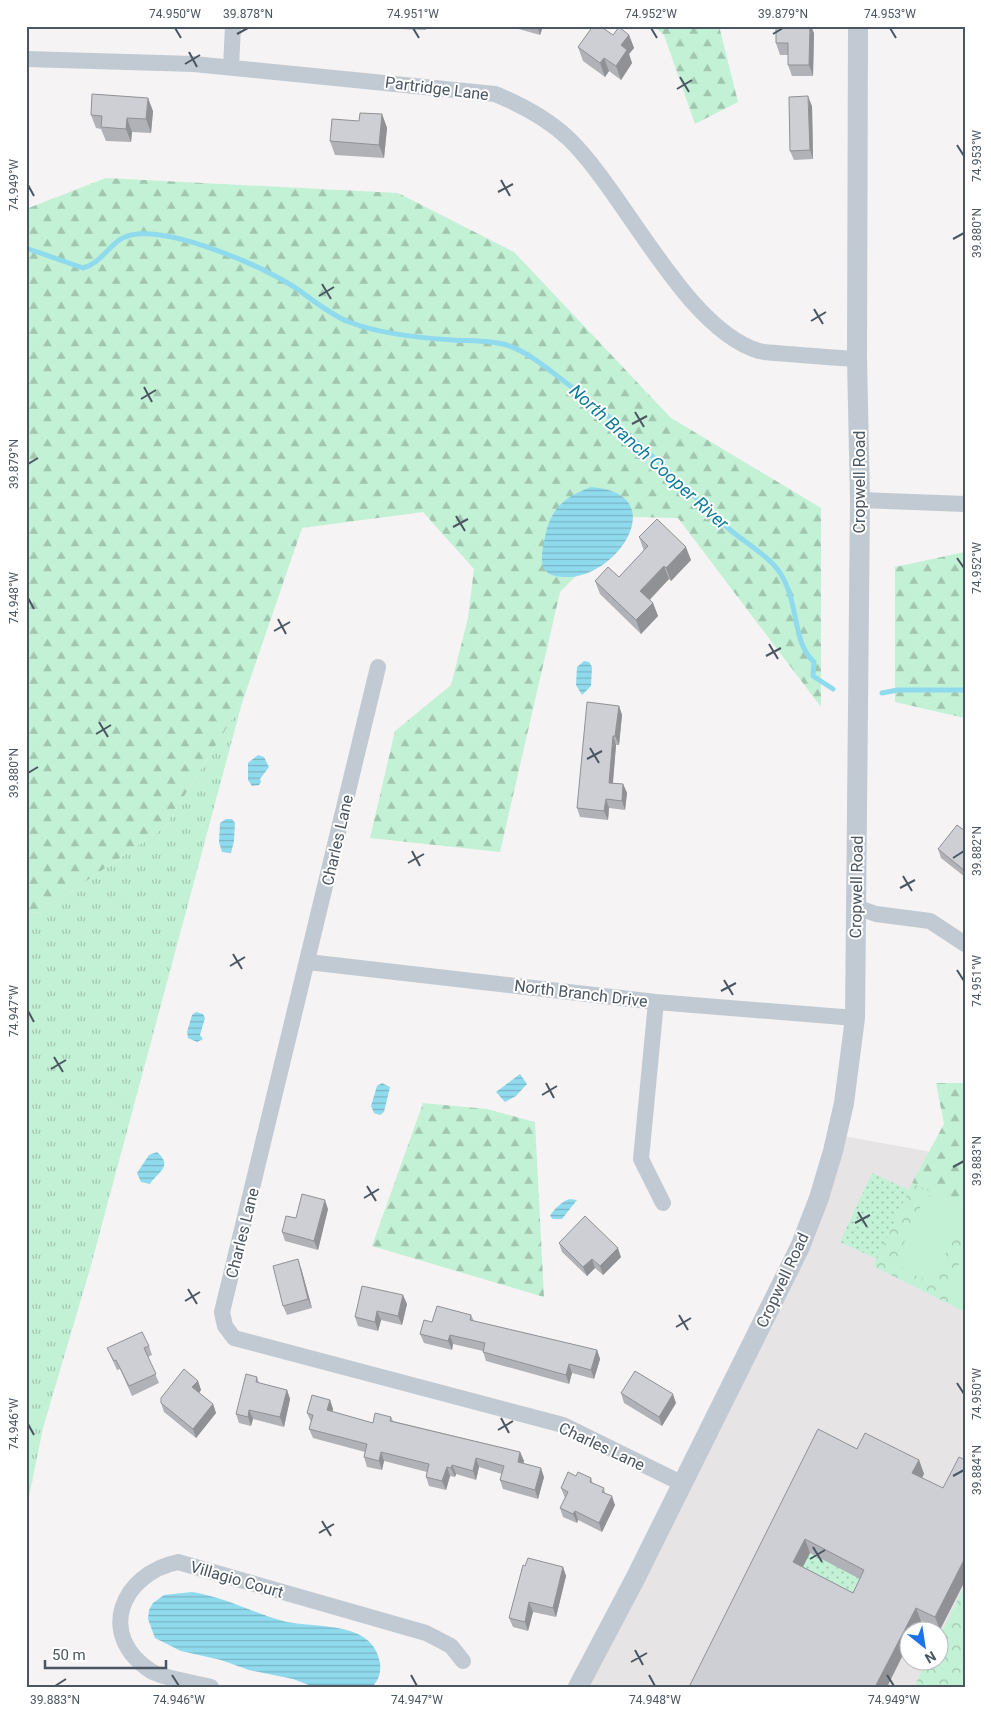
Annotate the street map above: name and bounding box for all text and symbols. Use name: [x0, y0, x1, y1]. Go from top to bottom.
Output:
text: 74.950°W: [149, 7, 201, 21]
text: 39.878°N: [223, 7, 273, 21]
text: 74.951°W: [387, 7, 439, 21]
text: 74.952°W: [625, 7, 677, 21]
text: 39.879°N: [758, 7, 808, 21]
text: 74.953°W: [864, 7, 916, 21]
street label: Partridge Lane: [384, 73, 490, 104]
text: 74.953°W: [970, 130, 984, 182]
text: 74.949°W: [7, 159, 21, 211]
text: 39.880°N: [970, 208, 984, 258]
water label: North Branch Cooper River: [566, 380, 734, 534]
street label: Cropwell Road: [850, 431, 869, 533]
text: 39.879°N: [7, 439, 21, 489]
text: 74.952°W: [970, 542, 984, 594]
text: 74.948°W: [7, 572, 21, 624]
text: 39.880°N: [7, 748, 21, 798]
street label: Charles Lane: [318, 793, 357, 887]
text: 39.882°N: [970, 826, 984, 876]
street label: Cropwell Road: [846, 835, 867, 939]
text: 74.951°W: [970, 955, 984, 1007]
street label: North Branch Drive: [513, 976, 649, 1011]
text: 74.947°W: [7, 985, 21, 1037]
text: 39.883°N: [970, 1136, 984, 1186]
street label: Charles Lane: [222, 1186, 263, 1280]
street label: Cropwell Road: [752, 1230, 813, 1331]
text: 74.950°W: [970, 1368, 984, 1420]
text: 74.946°W: [7, 1398, 21, 1450]
street label: Charles Lane: [556, 1418, 648, 1475]
text: 39.884°N: [970, 1445, 984, 1495]
street label: Villagio Court: [188, 1557, 286, 1602]
north arrow: [898, 1620, 948, 1670]
scale bar: [45, 1638, 166, 1670]
text: 50 m: [52, 1646, 86, 1664]
text: N: [922, 1648, 939, 1667]
text: 39.883°N: [30, 1693, 80, 1707]
text: 74.946°W: [153, 1693, 205, 1707]
text: 74.947°W: [391, 1693, 443, 1707]
text: 74.948°W: [629, 1693, 681, 1707]
text: 74.949°W: [868, 1693, 920, 1707]

